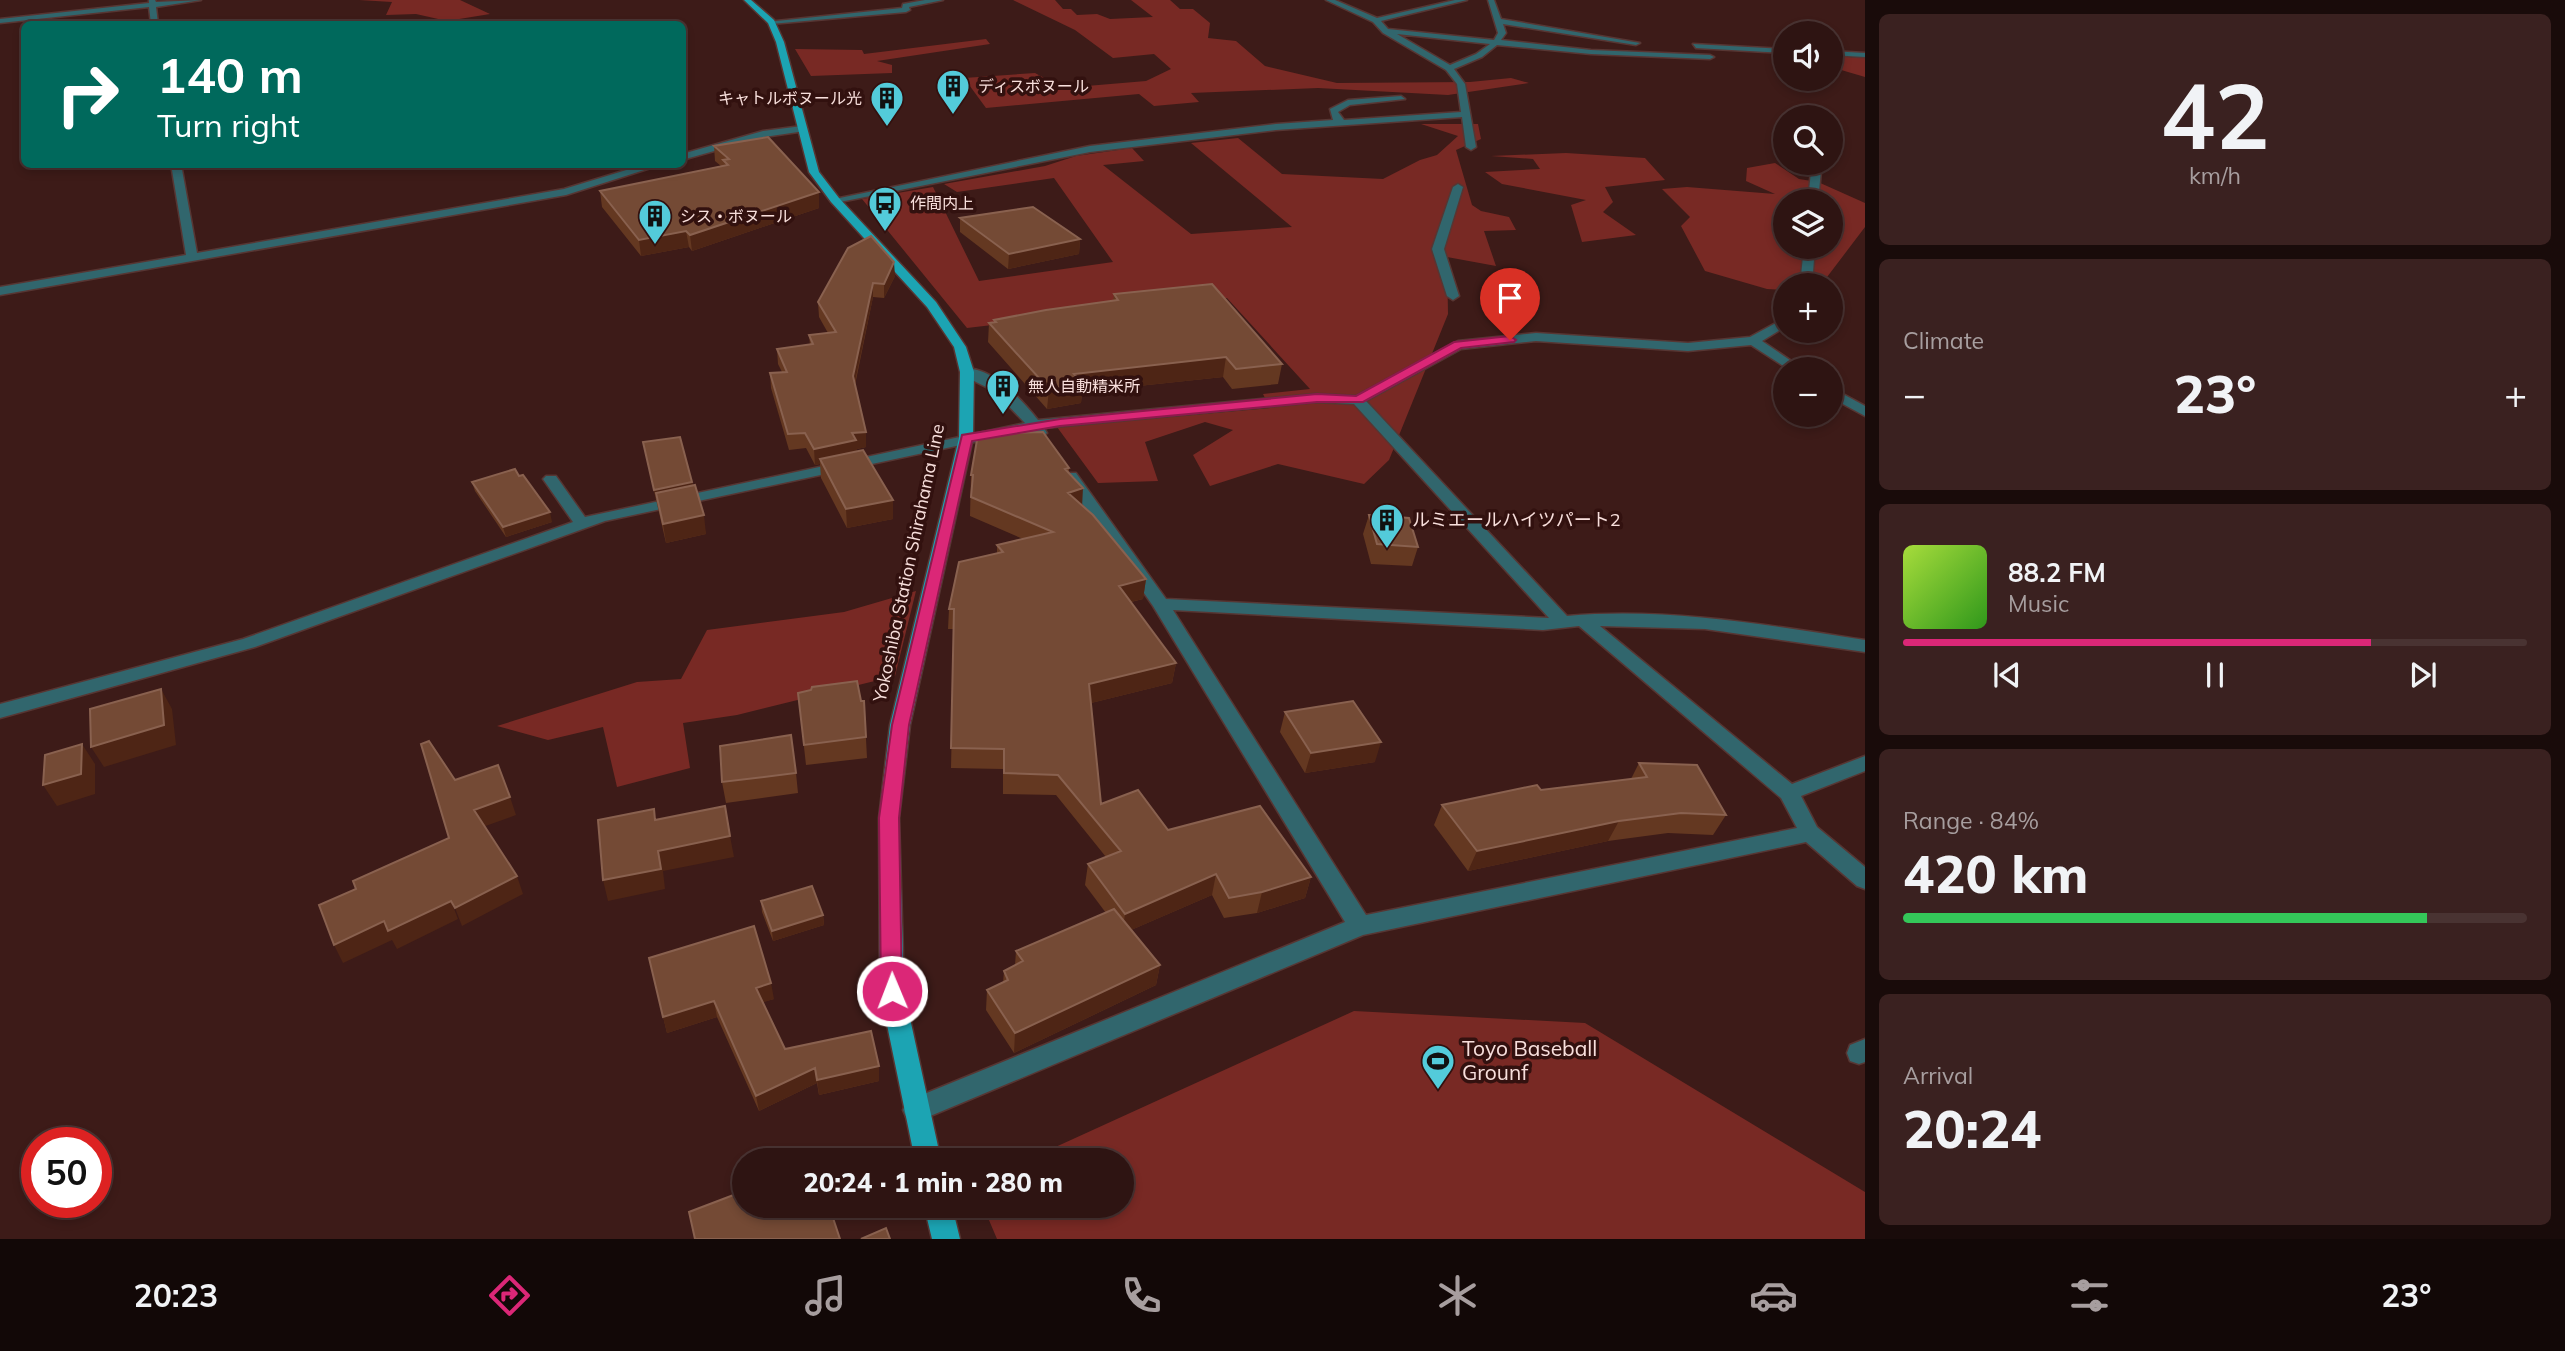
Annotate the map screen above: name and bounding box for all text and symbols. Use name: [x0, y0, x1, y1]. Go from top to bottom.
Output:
map controls: [1773, 21, 1843, 427]
button: sound: [1773, 21, 1843, 91]
text: 140 m: [157, 44, 303, 105]
icon: right: [42, 49, 133, 140]
text: 42: [2160, 58, 2270, 172]
building icon: ディスボヌール: [934, 67, 972, 116]
place label: ディスボヌール: [978, 76, 1089, 96]
building icon: キャトルボヌール光: [868, 79, 906, 128]
place label: キャトルボヌール光: [718, 88, 862, 108]
text: Turn right: [157, 105, 300, 145]
button: search: [1773, 105, 1843, 175]
text: km/h: [2189, 161, 2241, 190]
bus stop icon: 作間内上: [866, 184, 904, 233]
button: layers: [1773, 189, 1843, 259]
place label: 作間内上: [910, 193, 974, 213]
building icon: シス・ボヌール: [636, 197, 674, 246]
place label: シス・ボヌール: [680, 206, 792, 226]
pin: [1480, 268, 1540, 340]
button: +: [1773, 273, 1843, 343]
icon: arrive: [1491, 279, 1529, 317]
text: Climate: [1903, 326, 1984, 355]
button: −: [1773, 357, 1843, 427]
text: 23°: [2174, 361, 2256, 426]
building icon: 無人自動精米所: [984, 367, 1022, 416]
text: −: [1903, 370, 1926, 418]
text: +: [2504, 370, 2527, 418]
place label: 無人自動精米所: [1028, 376, 1140, 396]
street label: Yokoshiba Station Shirahama Line: [868, 422, 949, 705]
building icon: ルミエールハイツパート2: [1368, 501, 1406, 550]
place label: ルミエールハイツパート2: [1412, 508, 1620, 531]
text: 88.2 FM: [2008, 556, 2106, 589]
text: Music: [2008, 589, 2069, 618]
icon: previous: [1988, 656, 2026, 694]
icon: pause: [2196, 656, 2234, 694]
icon: next: [2404, 656, 2442, 694]
text: Range · 84%: [1903, 806, 2039, 835]
text: 420 km: [1903, 841, 2088, 906]
position arrow: [855, 954, 929, 1028]
place label: Toyo Baseball Grounf: [1462, 1035, 1597, 1085]
sports icon: Toyo Baseball Grounf: [1419, 1042, 1457, 1091]
text: Arrival: [1903, 1061, 1973, 1090]
text: 20:24: [1903, 1096, 2041, 1161]
speed limit sign: 50: [21, 1127, 112, 1218]
text: 20:24 · 1 min · 280 m: [803, 1166, 1063, 1199]
icon: directions: [485, 1271, 534, 1320]
icon: music: [801, 1271, 850, 1320]
icon: phone: [1117, 1271, 1166, 1320]
icon: climate: [1433, 1271, 1482, 1320]
icon: car: [1749, 1271, 1798, 1320]
icon: filters: [2065, 1271, 2114, 1320]
text: 20:23: [133, 1275, 218, 1315]
text: 23°: [2381, 1275, 2431, 1315]

